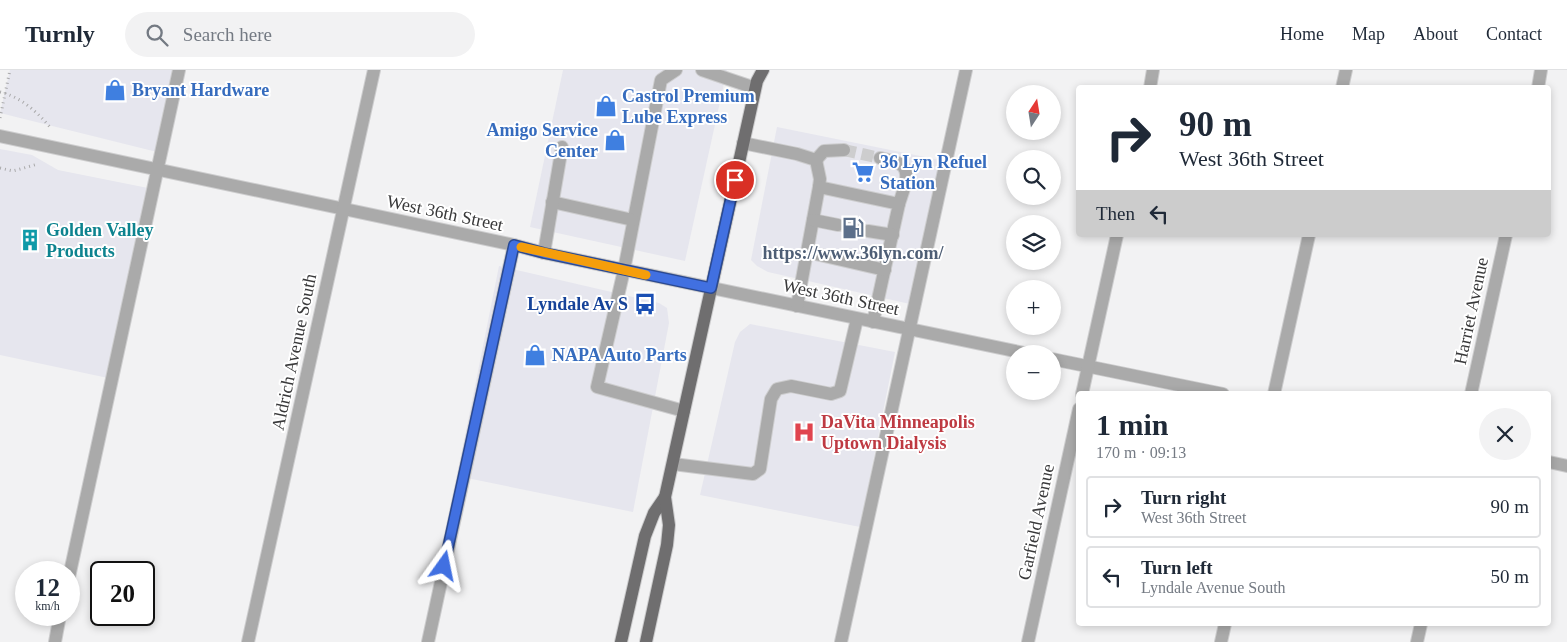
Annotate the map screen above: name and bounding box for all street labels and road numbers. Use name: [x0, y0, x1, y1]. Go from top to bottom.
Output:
street label: West 36th Street: [385, 191, 505, 235]
street label: Harriet Avenue: [1450, 256, 1492, 366]
street label: Aldrich Avenue South: [268, 272, 320, 432]
street label: West 36th Street: [781, 275, 901, 319]
street label: Garfield Avenue: [1014, 462, 1058, 582]

